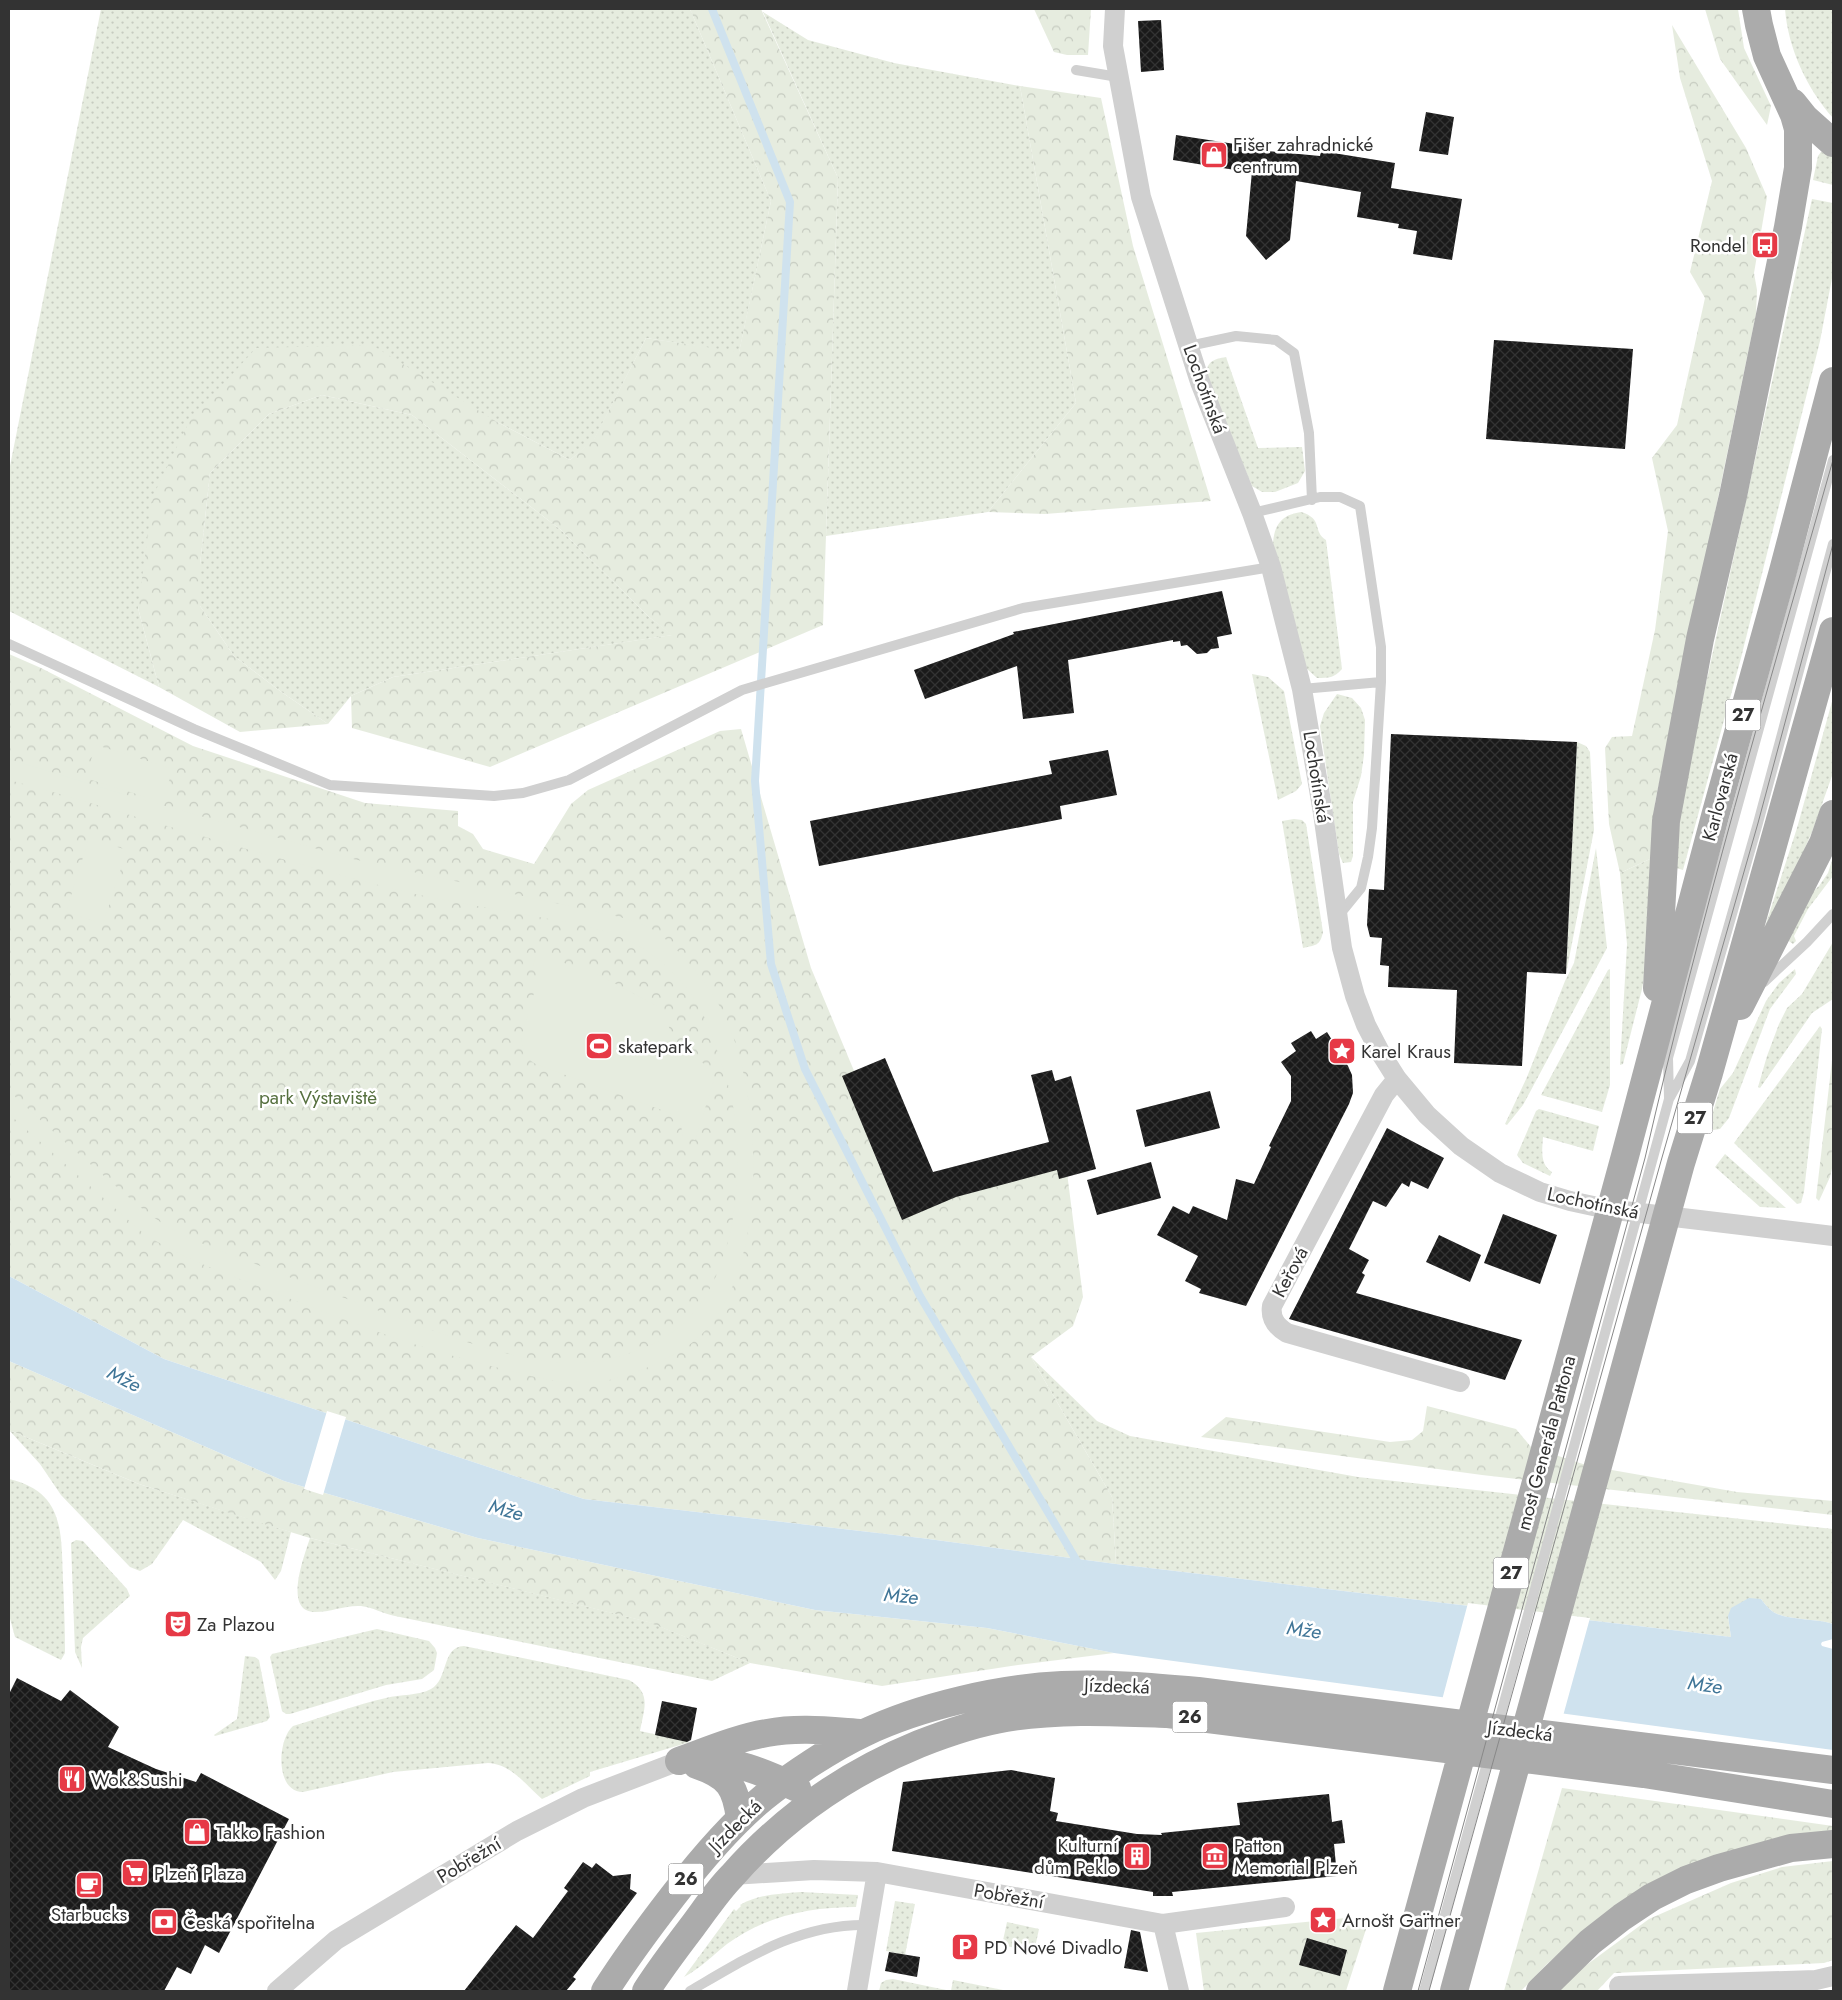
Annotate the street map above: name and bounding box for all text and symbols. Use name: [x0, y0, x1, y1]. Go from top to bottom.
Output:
place label: Fišer zahradnické centrum: [1233, 131, 1374, 180]
shop icon: Fišer zahradnické centrum: [1199, 140, 1229, 170]
bus stop icon: Rondel: [1750, 230, 1780, 260]
place label: Rondel: [1690, 232, 1746, 259]
street label: Lochotínská: [1176, 341, 1234, 437]
road number: 27: [1726, 700, 1760, 730]
street label: Lochotínská: [1296, 729, 1338, 825]
street label: Karlovarská: [1695, 750, 1745, 844]
sports icon: skatepark: [584, 1031, 614, 1061]
place label: skatepark: [618, 1033, 693, 1060]
place icon: Karel Kraus: [1327, 1036, 1357, 1066]
place label: Karel Kraus: [1361, 1038, 1451, 1065]
park label: park Výstaviště: [259, 1084, 377, 1111]
road number: 27: [1678, 1102, 1712, 1134]
street label: Lochotínská: [1545, 1180, 1641, 1226]
street label: Keřová: [1265, 1242, 1315, 1302]
street label: most Generála Pattona: [1510, 1353, 1582, 1533]
water label: Mže: [102, 1358, 146, 1400]
water label: Mže: [486, 1492, 526, 1528]
road number: 27: [1494, 1558, 1528, 1589]
water label: Mže: [882, 1580, 920, 1612]
theatre icon: Za Plazou: [163, 1609, 193, 1639]
place label: Za Plazou: [197, 1611, 275, 1638]
water label: Mže: [1285, 1613, 1323, 1647]
water label: Mže: [1686, 1668, 1724, 1702]
street label: Jízdecká: [1081, 1671, 1150, 1701]
road number: 26: [1172, 1701, 1208, 1732]
street label: Jízdecká: [1483, 1713, 1554, 1748]
restaurant icon: Wok&Sushi: [57, 1764, 87, 1794]
place label: Wok&Sushi: [91, 1766, 183, 1793]
street label: Jízdecká: [700, 1793, 768, 1861]
shop icon: Takko Fashion: [182, 1817, 212, 1847]
place label: Takko Fashion: [216, 1819, 326, 1846]
street label: Pobřežní: [432, 1830, 507, 1890]
place label: Kulturní dům Peklo: [1034, 1832, 1119, 1881]
place label: Patton Memorial Plzeň: [1234, 1832, 1358, 1881]
building icon: Kulturní dům Peklo: [1122, 1841, 1152, 1871]
museum icon: Patton Memorial Plzeň: [1200, 1841, 1230, 1871]
supermarket icon: Plzeň Plaza: [120, 1858, 150, 1888]
place label: Plzeň Plaza: [154, 1860, 245, 1887]
road number: 26: [668, 1864, 704, 1895]
cafe icon: Starbucks: [74, 1870, 104, 1900]
street label: Pobřežní: [972, 1877, 1047, 1916]
place label: Starbucks: [51, 1901, 128, 1928]
place icon: Arnošt Gӓrtner: [1308, 1905, 1338, 1935]
bank icon: Česká spořitelna: [149, 1907, 179, 1937]
place label: Arnošt Gӓrtner: [1342, 1907, 1461, 1934]
place label: Česká spořitelna: [183, 1909, 315, 1936]
parking icon: PD Nové Divadlo: [950, 1932, 980, 1962]
place label: PD Nové Divadlo: [984, 1934, 1122, 1961]

